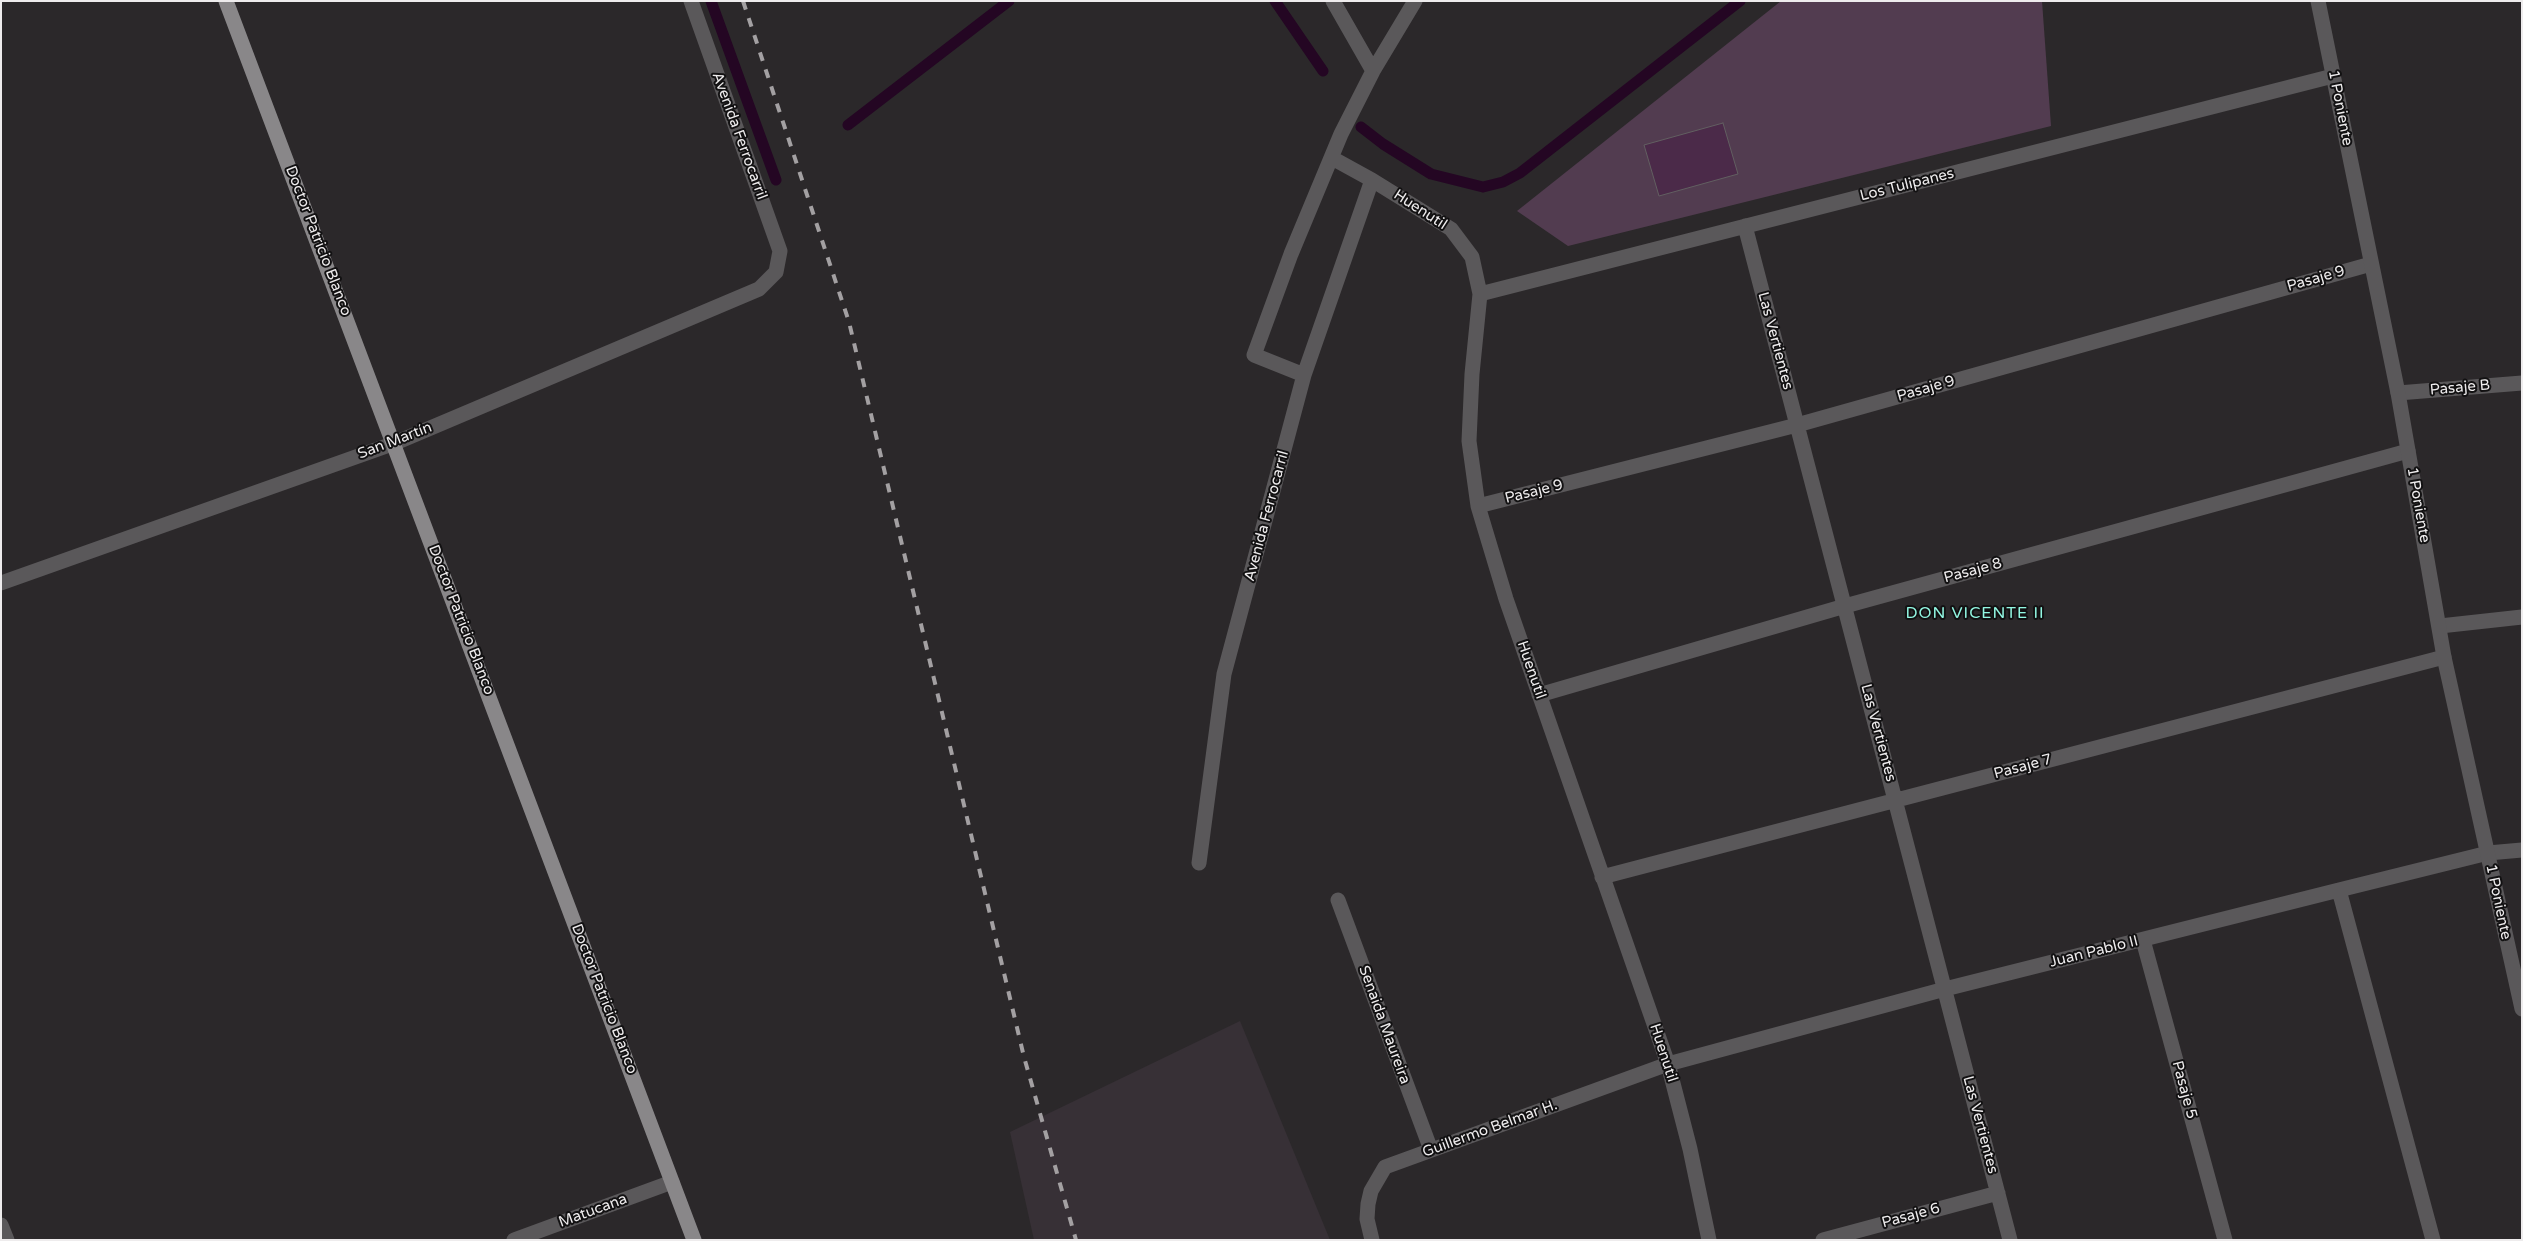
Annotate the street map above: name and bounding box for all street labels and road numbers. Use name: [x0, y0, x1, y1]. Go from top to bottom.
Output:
street label: 1 Poniente: [2324, 69, 2356, 147]
street label: Avenida Ferrocarril: [708, 70, 770, 202]
street label: Doctor Patricio Blanco: [281, 164, 355, 318]
street label: Los Tulipanes: [1858, 165, 1956, 205]
street label: Huenutil: [1390, 186, 1450, 234]
street label: Pasaje 9: [2285, 262, 2347, 296]
street label: Las Vertientes: [1753, 290, 1797, 392]
street label: Pasaje 9: [1895, 372, 1957, 406]
street label: Pasaje B: [2429, 376, 2491, 400]
street label: San Martín: [355, 419, 435, 463]
street label: Avenida Ferrocarril: [1241, 449, 1293, 583]
street label: 1 Poniente: [2402, 466, 2434, 544]
street label: Pasaje 9: [1503, 476, 1565, 508]
street label: Doctor Patricio Blanco: [424, 543, 498, 697]
street label: Pasaje 8: [1942, 555, 2004, 587]
street label: Huenutil: [1513, 639, 1549, 701]
street label: Las Vertientes: [1856, 682, 1900, 784]
street label: Pasaje 7: [1992, 751, 2054, 783]
street label: 1 Poniente: [2481, 863, 2515, 941]
street label: Doctor Patricio Blanco: [567, 922, 641, 1076]
street label: Juan Pablo II: [2048, 932, 2140, 972]
street label: Senaida Maureira: [1354, 963, 1414, 1087]
street label: Huenutil: [1645, 1022, 1681, 1084]
street label: Pasaje 5: [2168, 1059, 2200, 1121]
street label: Las Vertientes: [1958, 1074, 2002, 1176]
street label: Guillermo Belmar H.: [1420, 1096, 1560, 1162]
street label: Matucana: [556, 1190, 630, 1232]
street label: Pasaje 6: [1880, 1200, 1942, 1232]

